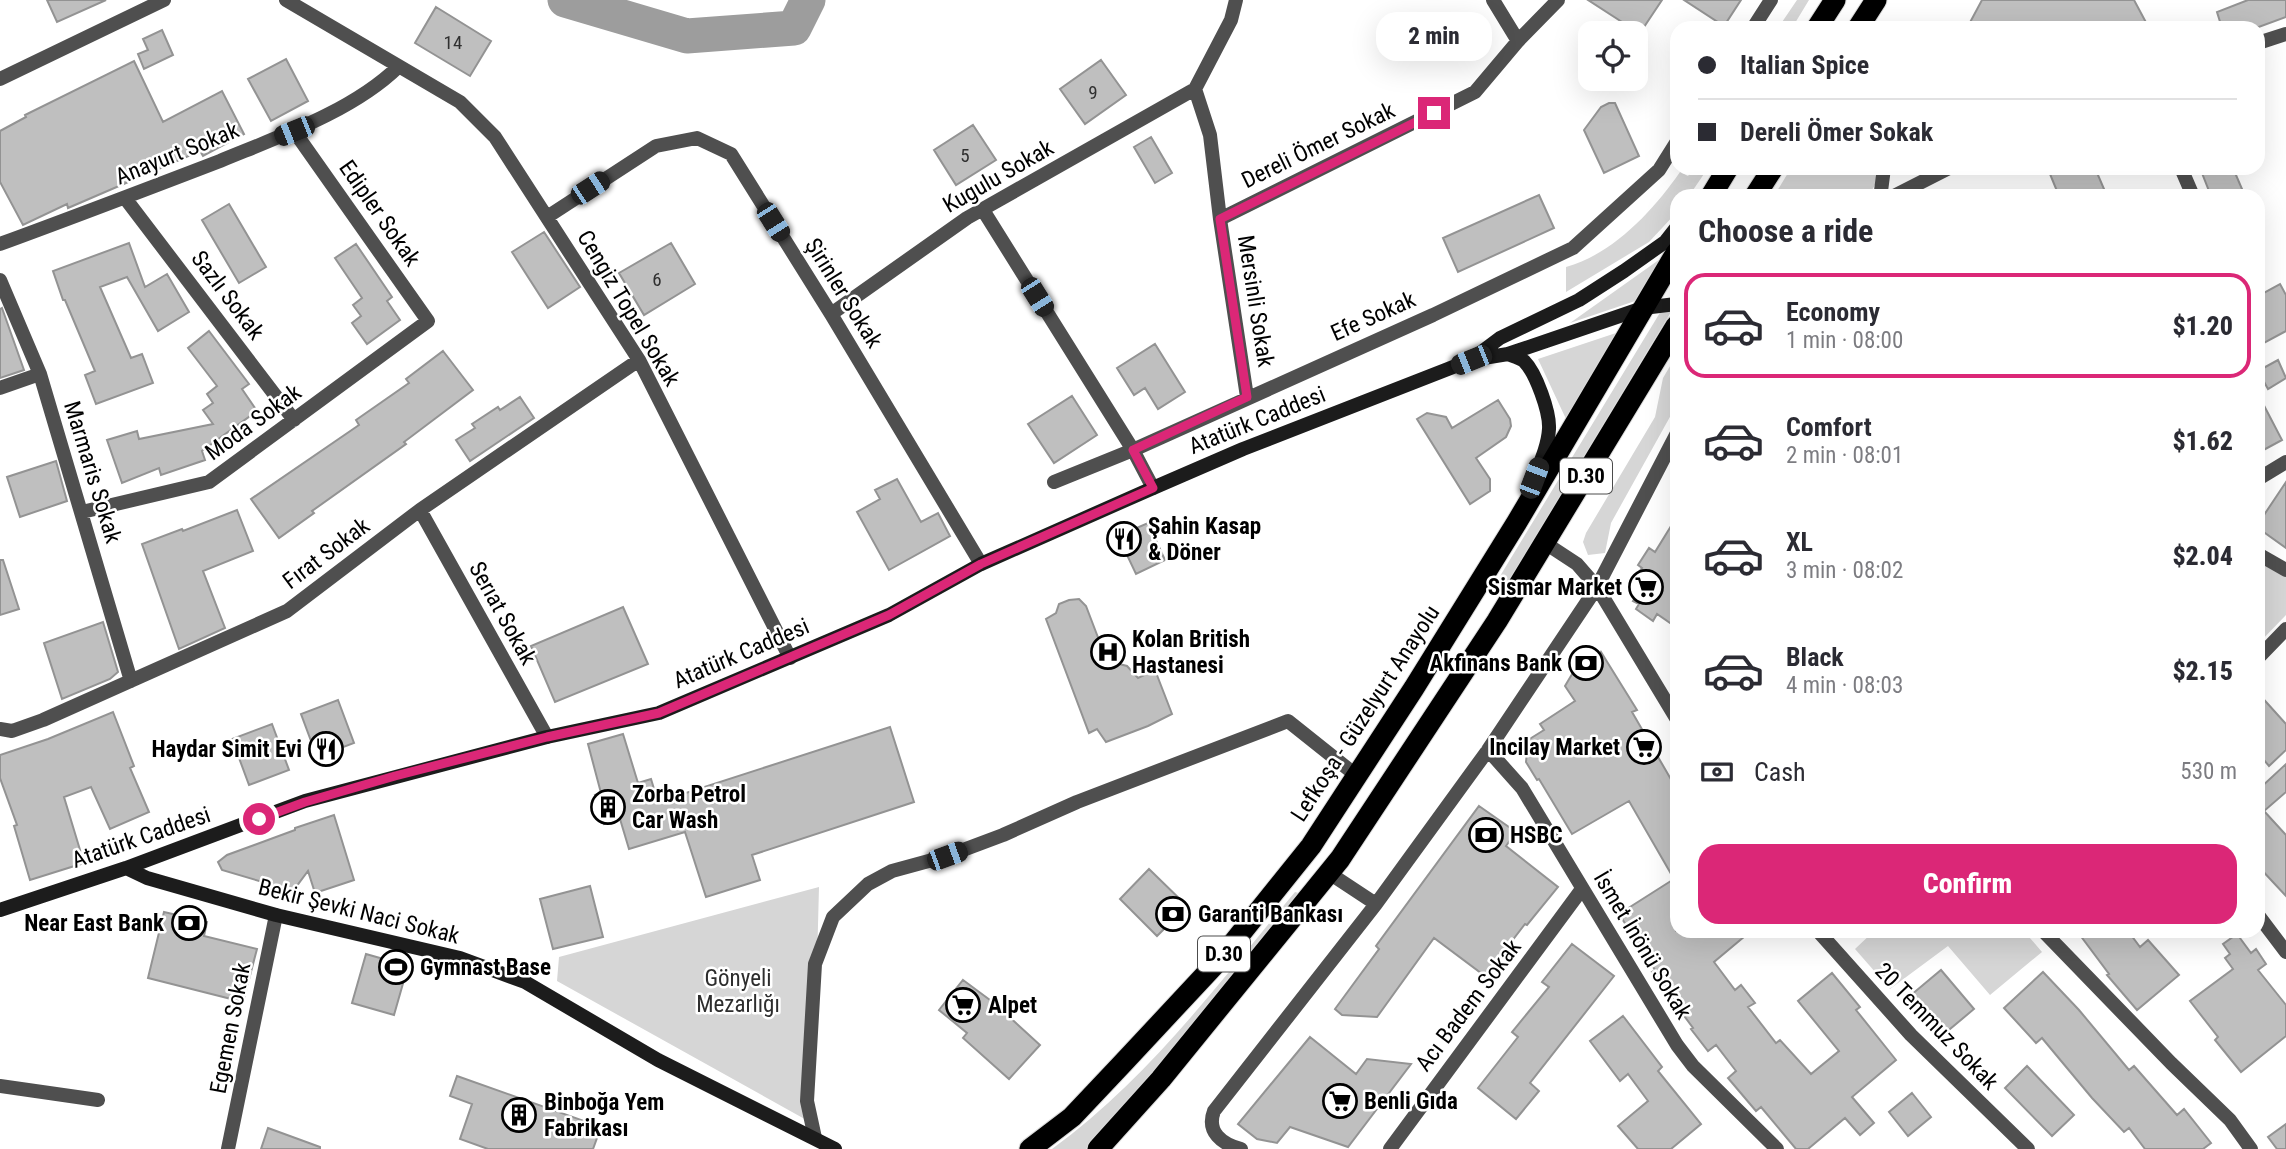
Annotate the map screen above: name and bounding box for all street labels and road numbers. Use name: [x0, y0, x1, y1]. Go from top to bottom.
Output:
street label: Dereli Ömer Sokak: [1237, 96, 1400, 194]
street label: Anayurt Sokak: [111, 116, 243, 190]
street label: Kugulu Sokak: [938, 134, 1059, 219]
street label: Edipler Sokak: [333, 155, 426, 272]
street label: Cengiz Topel Sokak: [571, 226, 686, 392]
street label: Şirinler Sokak: [799, 233, 888, 354]
street label: Mersinli Sokak: [1232, 233, 1279, 370]
street label: Sazlı Sokak: [185, 246, 270, 346]
street label: Efe Sokak: [1327, 286, 1420, 347]
street label: Moda Sokak: [200, 378, 307, 466]
street label: Atatürk Caddesi: [1185, 381, 1329, 460]
street label: Marmaris Sokak: [58, 398, 127, 547]
road number: D.30: [1560, 458, 1612, 494]
street label: Fırat Sokak: [278, 512, 375, 595]
street label: Serıat Sokak: [463, 557, 542, 670]
street label: Lefkoşa - Güzelyurt Anayolu: [1285, 600, 1445, 826]
street label: Atatürk Caddesi: [669, 613, 813, 694]
street label: Atatürk Caddesi: [68, 801, 214, 874]
street label: İsmet İnönü Sokak: [1588, 866, 1698, 1025]
street label: Bekir Şevki Naci Sokak: [256, 873, 463, 950]
street label: Acı Badem Sokak: [1410, 934, 1527, 1077]
road number: D.30: [1198, 936, 1250, 972]
street label: 20 Temmuz Sokak: [1869, 957, 2004, 1096]
street label: Egemen Sokak: [205, 960, 257, 1096]

